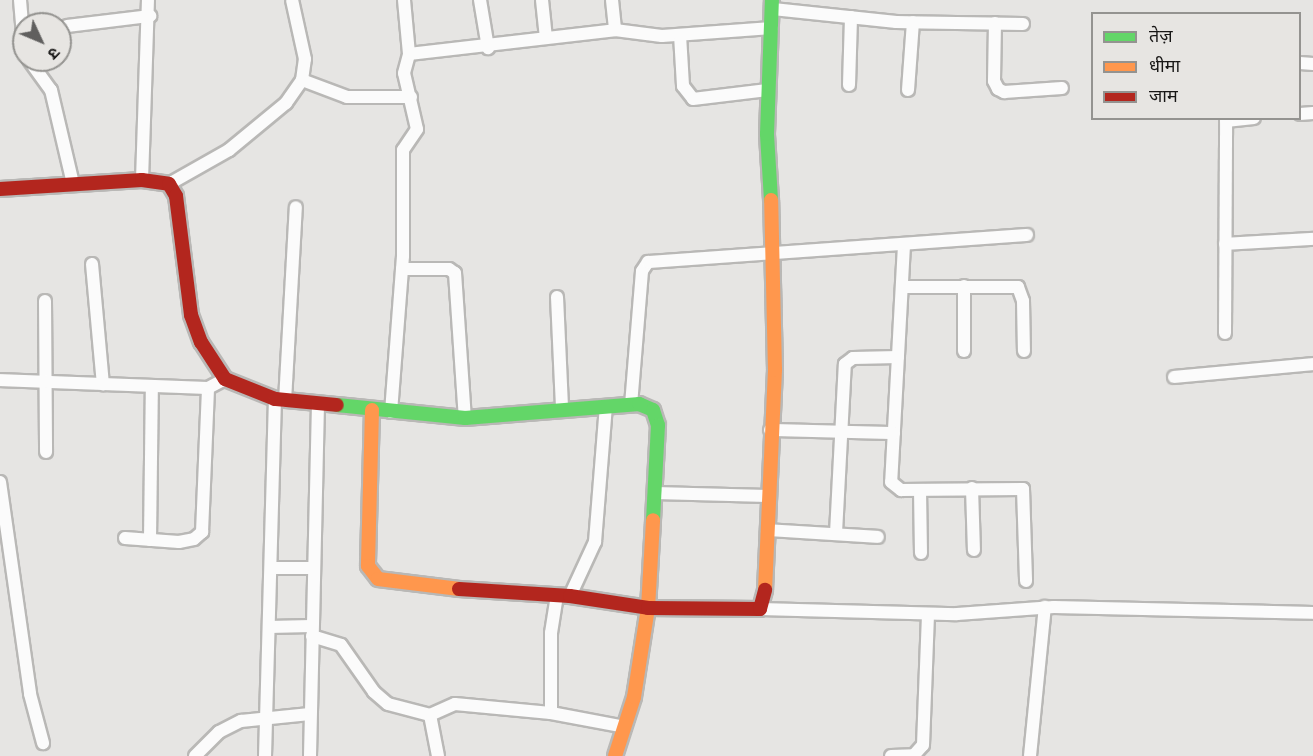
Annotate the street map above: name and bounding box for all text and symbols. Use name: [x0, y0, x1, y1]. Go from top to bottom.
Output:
north arrow: [12, 12, 72, 72]
legend: [1091, 12, 1301, 120]
text: तेज़: [1149, 25, 1173, 46]
text: उ: [44, 43, 64, 63]
text: धीमा: [1149, 55, 1180, 76]
text: जाम: [1149, 85, 1178, 106]

